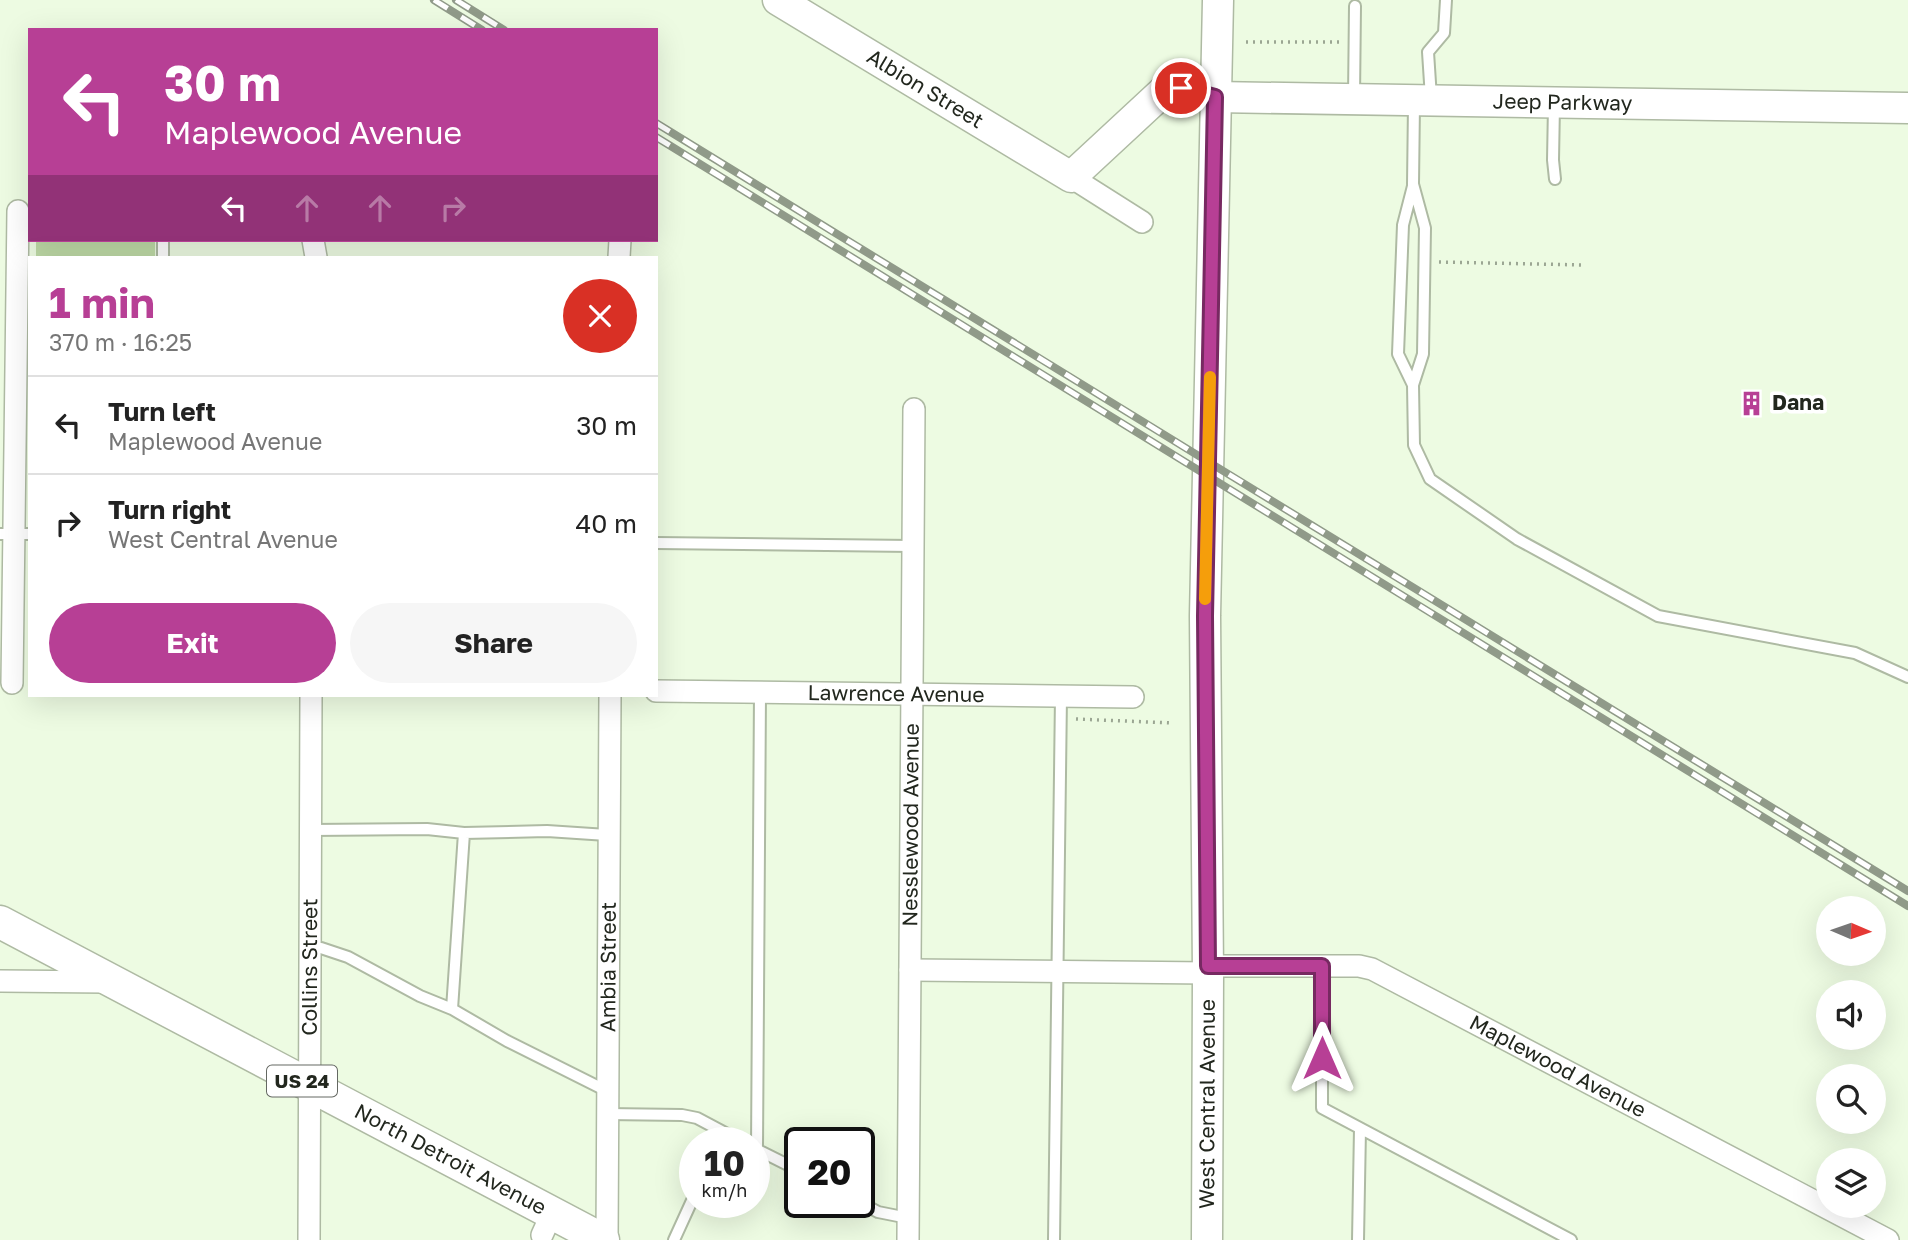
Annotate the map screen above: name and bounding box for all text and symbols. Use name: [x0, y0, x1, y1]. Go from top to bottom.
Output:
street label: Albion Street: [863, 43, 989, 133]
text: 30 m: [164, 53, 281, 112]
icon: left: [49, 56, 140, 147]
pin: [1151, 58, 1211, 118]
icon: arrive: [1162, 69, 1200, 107]
street label: Jeep Parkway: [1493, 87, 1633, 116]
text: Maplewood Avenue: [164, 113, 462, 151]
icon: left: [215, 189, 253, 227]
icon: ahead: [288, 189, 326, 227]
icon: ahead: [361, 189, 399, 227]
icon: right: [434, 189, 472, 227]
text: 1 min: [49, 277, 155, 327]
button: close: [563, 279, 637, 353]
text: 370 m · 16:25: [49, 328, 192, 356]
building icon: Dana: [1738, 389, 1766, 417]
place label: Dana: [1772, 389, 1824, 415]
text: Turn left: [108, 396, 216, 427]
icon: left: [49, 406, 87, 444]
text: 30 m: [576, 410, 637, 441]
text: Maplewood Avenue: [108, 427, 322, 455]
text: Turn right: [108, 494, 231, 525]
icon: right: [49, 504, 87, 542]
text: 40 m: [576, 508, 637, 539]
text: West Central Avenue: [108, 525, 338, 553]
button: Exit: [49, 603, 336, 683]
button: Share: [350, 603, 637, 683]
street label: Lawrence Avenue: [807, 679, 985, 707]
street label: Nesslewood Avenue: [896, 723, 924, 927]
north arrow: [1816, 896, 1886, 966]
map controls: [1816, 896, 1886, 1218]
street label: Collins Street: [296, 898, 322, 1036]
street label: Ambia Street: [594, 902, 621, 1032]
button: sound: [1816, 980, 1886, 1050]
street label: West Central Avenue: [1193, 999, 1220, 1209]
street label: Maplewood Avenue: [1465, 1009, 1651, 1123]
position arrow: [1285, 1021, 1359, 1095]
button: search: [1816, 1064, 1886, 1134]
road number: US 24: [267, 1065, 337, 1096]
street label: North Detroit Avenue: [350, 1097, 551, 1220]
speed limit sign: 20: [784, 1127, 875, 1218]
text: 10: [704, 1142, 745, 1184]
button: layers: [1816, 1148, 1886, 1218]
text: km/h: [702, 1179, 747, 1201]

